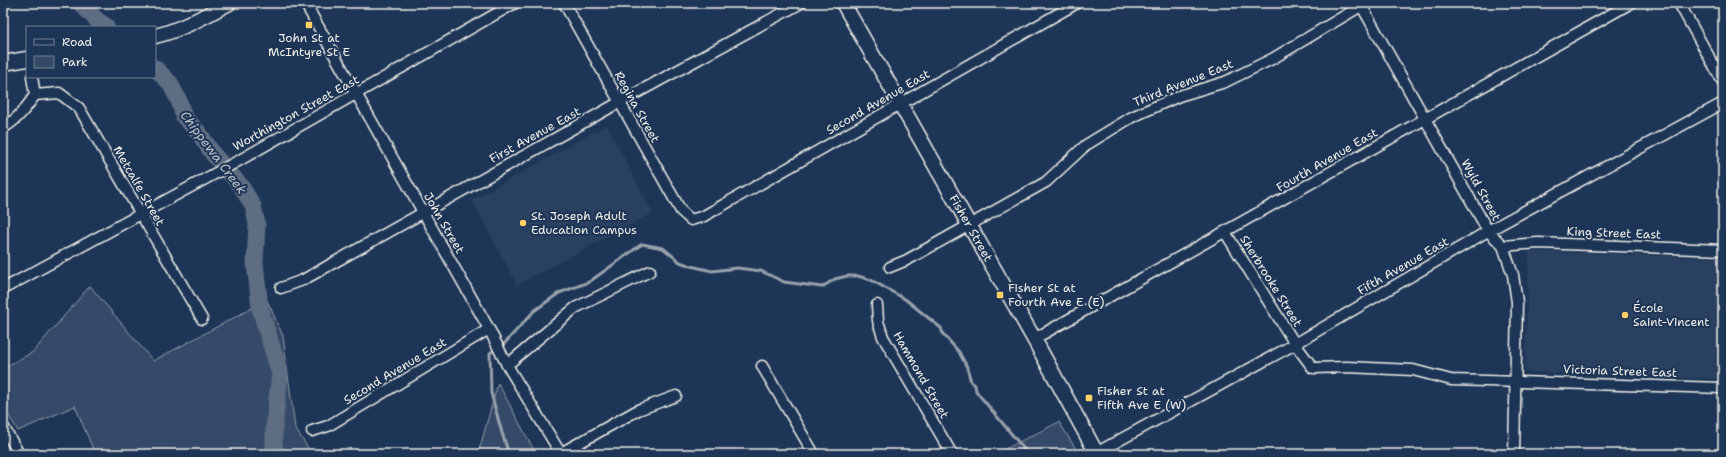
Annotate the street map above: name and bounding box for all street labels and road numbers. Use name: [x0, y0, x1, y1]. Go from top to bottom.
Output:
street label: Third Avenue East: [1131, 56, 1235, 110]
street label: Second Avenue East: [823, 66, 933, 138]
street label: Regina Street: [611, 68, 663, 146]
street label: Worthington Street East: [230, 72, 362, 154]
street label: First Avenue East: [486, 103, 584, 167]
street label: Fourth Avenue East: [1273, 124, 1381, 196]
street label: Metcalfe Street: [110, 143, 168, 229]
street label: Wyld Street: [1457, 156, 1505, 224]
street label: John Street: [420, 189, 468, 257]
street label: Fisher Street: [946, 192, 996, 265]
street label: King Street East: [1566, 223, 1662, 243]
street label: Sherbrooke Street: [1236, 232, 1306, 330]
street label: Fifth Avenue East: [1354, 233, 1452, 299]
street label: Hammond Street: [890, 328, 952, 422]
street label: Second Avenue East: [341, 334, 449, 408]
street label: Victoria Street East: [1563, 361, 1677, 381]

